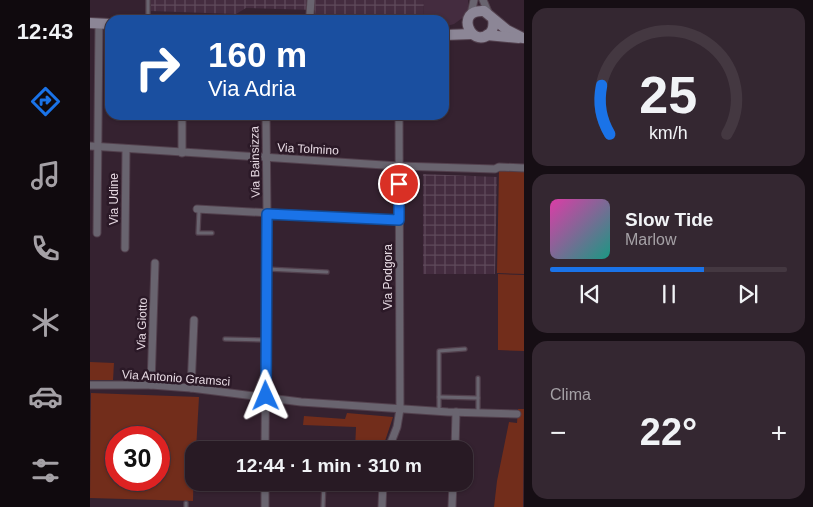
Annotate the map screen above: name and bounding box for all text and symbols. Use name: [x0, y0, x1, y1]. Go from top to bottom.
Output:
text: 12:43: [17, 19, 73, 44]
icon: right: [125, 35, 190, 100]
text: 160 m: [208, 35, 307, 74]
text: 25: [640, 66, 697, 124]
text: Via Adria: [208, 76, 296, 101]
icon: directions: [28, 84, 63, 119]
text: km/h: [649, 123, 688, 143]
street label: Via Bainsizza: [247, 126, 263, 198]
street label: Via Tolmino: [277, 140, 339, 158]
icon: music: [28, 158, 63, 193]
pin: [378, 163, 420, 205]
icon: arrive: [385, 170, 413, 198]
street label: Via Udine: [107, 173, 121, 225]
text: Slow Tide: [625, 209, 713, 230]
icon: phone: [28, 231, 63, 266]
text: Marlow: [625, 231, 677, 248]
street label: Via Podgora: [381, 244, 395, 310]
icon: previous: [576, 280, 604, 308]
icon: pause: [655, 280, 683, 308]
icon: next: [734, 280, 762, 308]
street label: Via Giotto: [134, 297, 150, 350]
icon: climate: [28, 305, 63, 340]
street label: Via Antonio Gramsci: [121, 367, 231, 389]
position arrow: [239, 369, 291, 421]
icon: car: [28, 379, 63, 414]
text: Clima: [550, 386, 591, 403]
text: 22°: [640, 411, 697, 453]
text: −: [550, 417, 566, 448]
text: +: [771, 417, 787, 448]
speed limit sign: 30: [105, 426, 170, 491]
icon: filters: [28, 453, 63, 488]
text: 12:44 · 1 min · 310 m: [236, 455, 422, 476]

